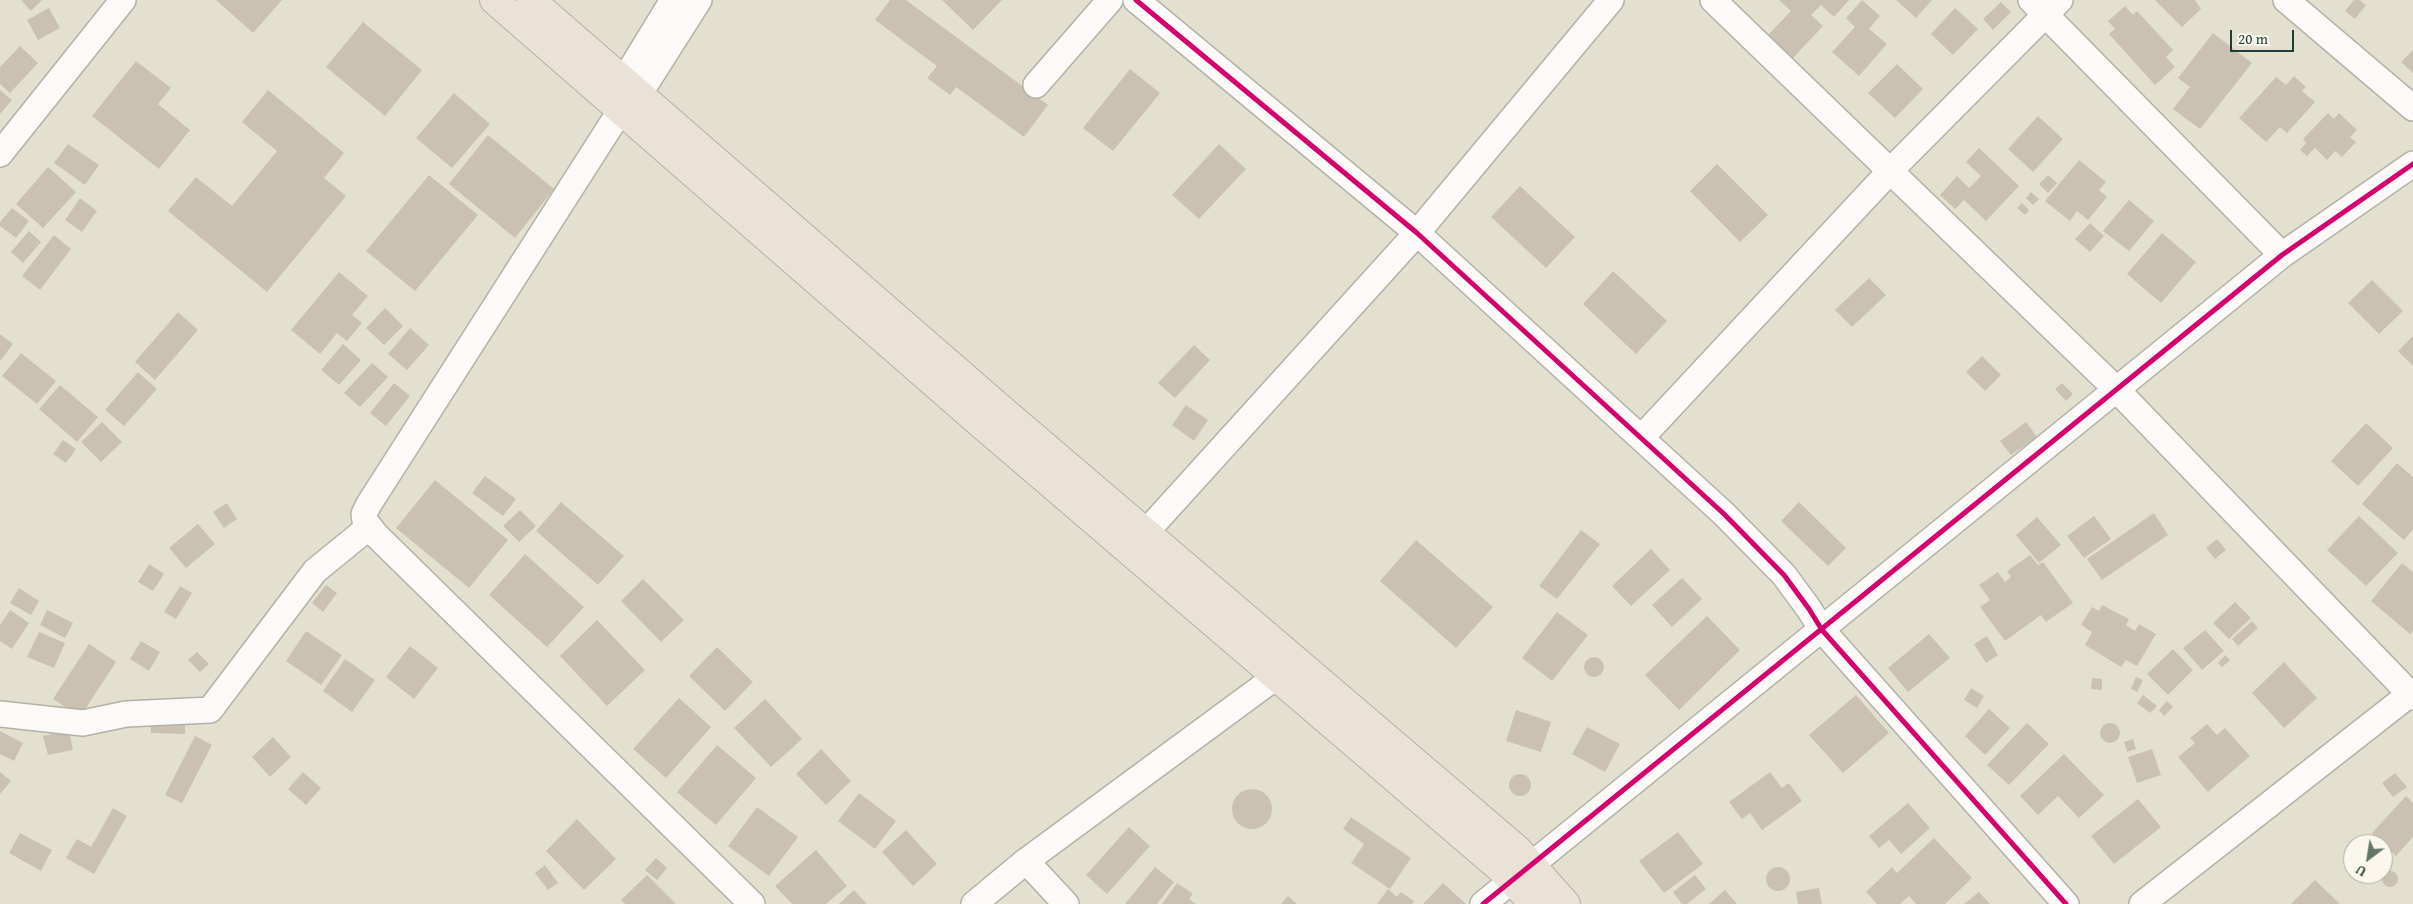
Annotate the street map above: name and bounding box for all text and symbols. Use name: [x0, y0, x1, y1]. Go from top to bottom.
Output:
scale bar: [2233, 20, 2297, 52]
text: 20 m: [2238, 28, 2268, 49]
north arrow: [2343, 834, 2393, 884]
text: U: [2352, 860, 2370, 882]

